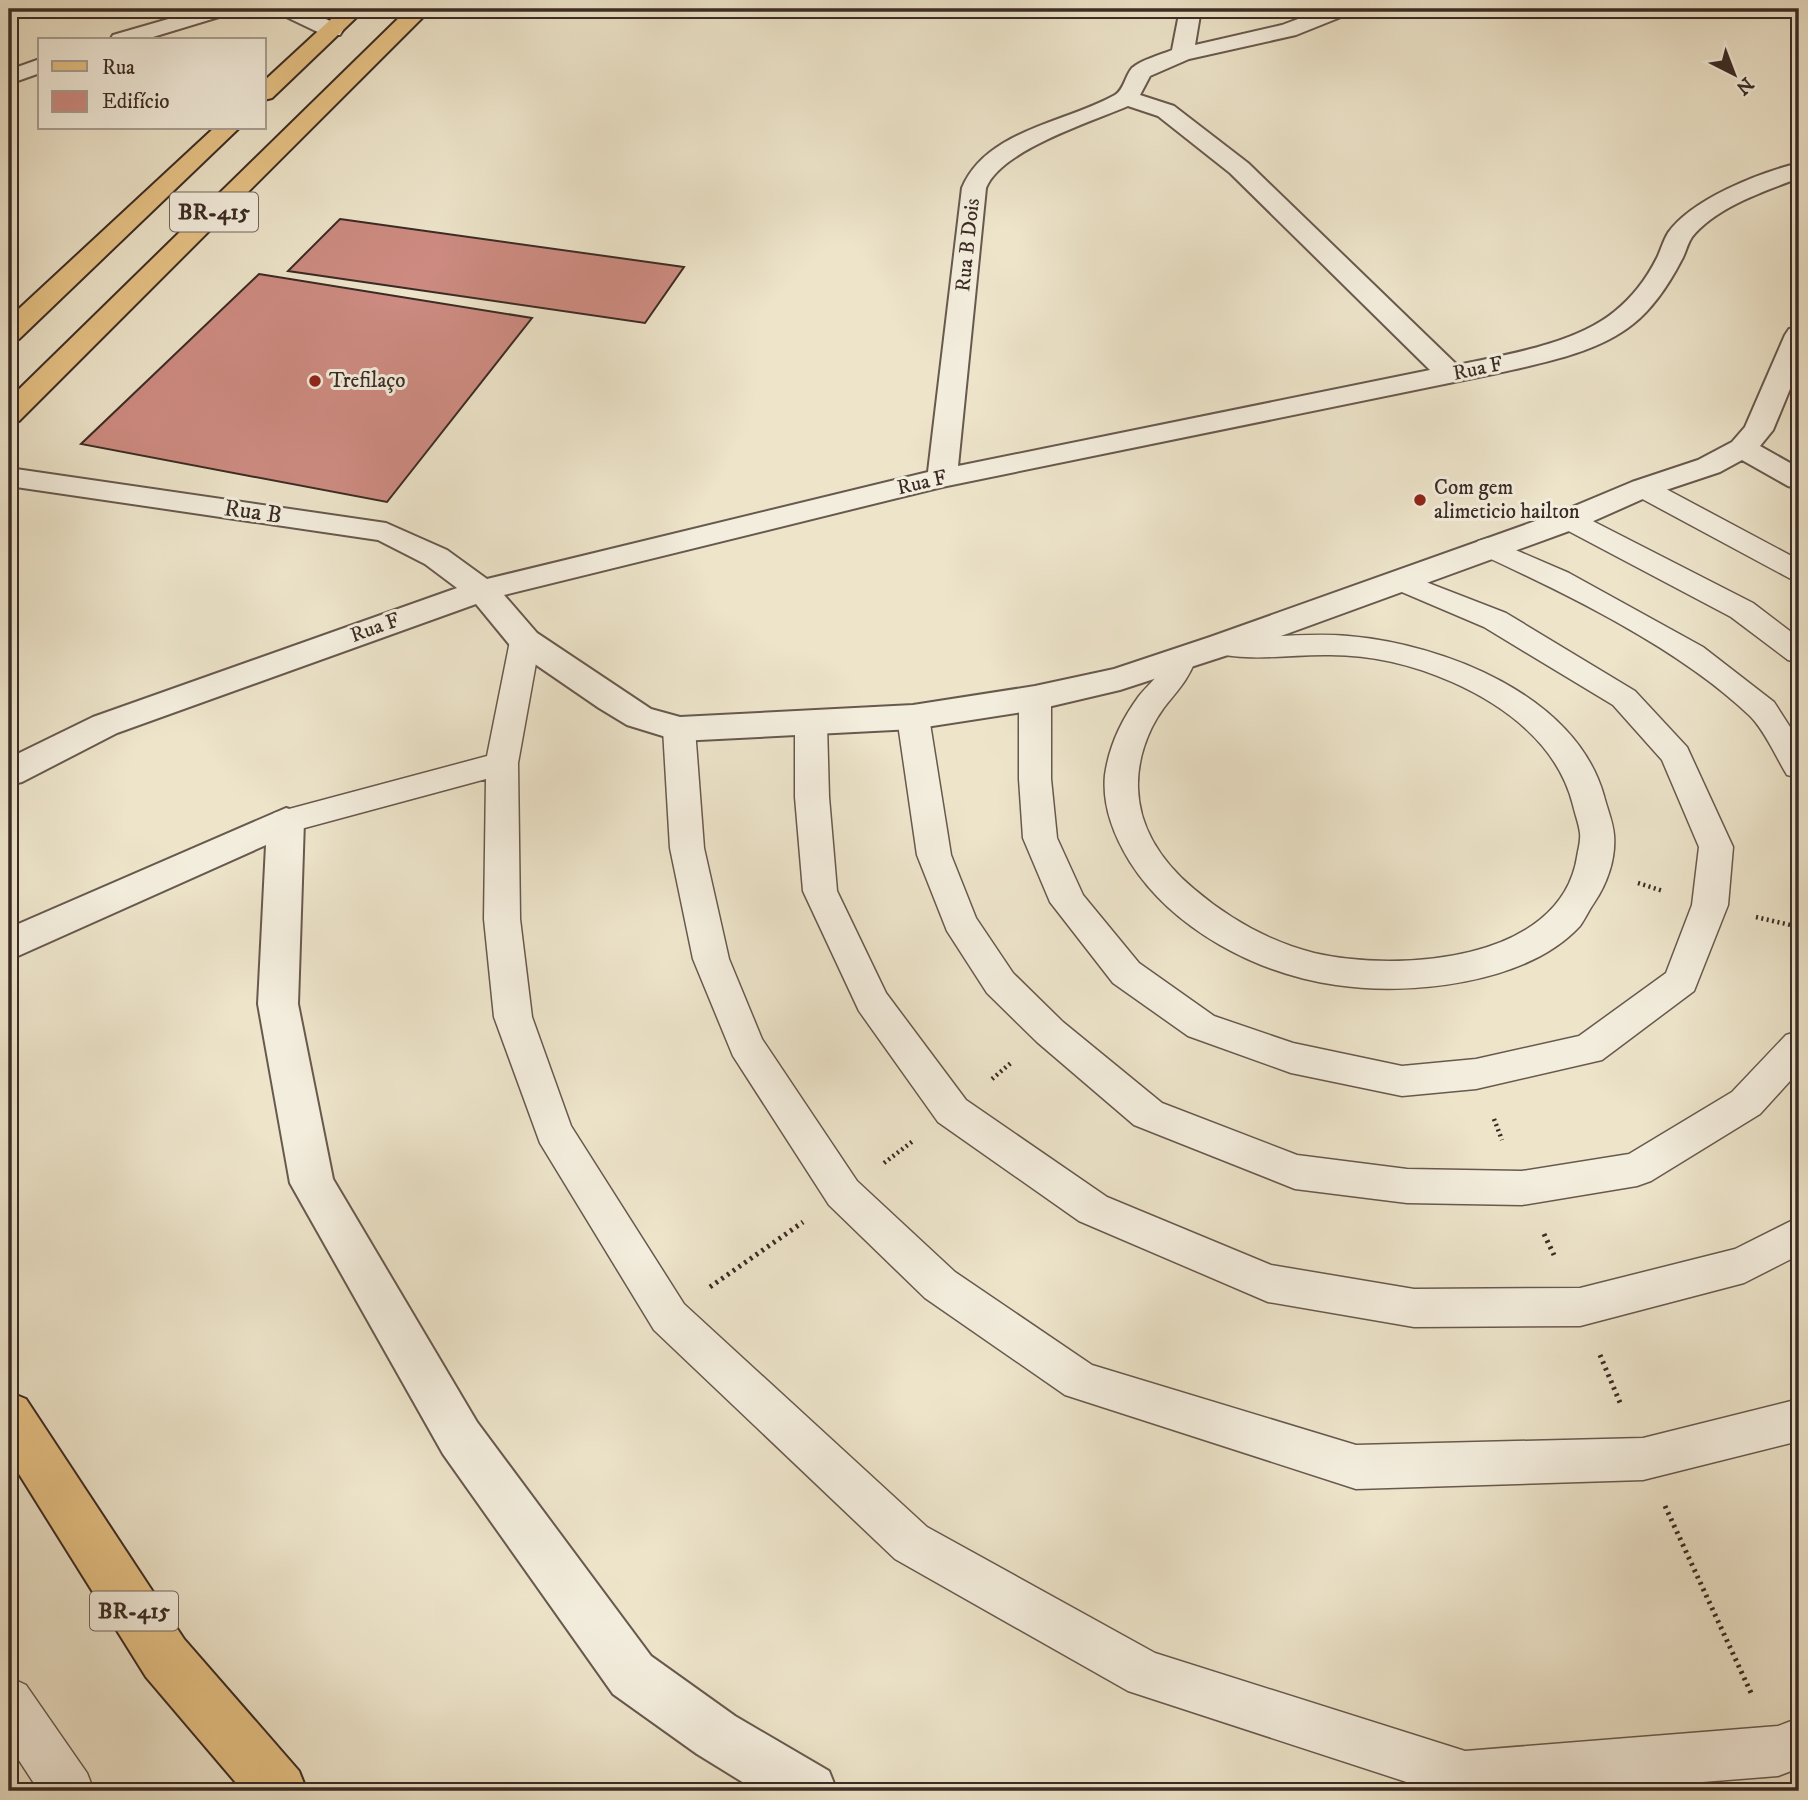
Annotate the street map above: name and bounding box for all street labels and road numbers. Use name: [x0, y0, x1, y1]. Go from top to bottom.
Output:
road number: BR-415: [170, 192, 258, 232]
street label: Rua B Dois: [950, 197, 986, 293]
street label: Rua F: [1451, 351, 1505, 387]
street label: Rua F: [895, 465, 950, 501]
street label: Rua B: [222, 493, 284, 531]
street label: Rua F: [347, 607, 403, 649]
road number: BR-415: [90, 1592, 178, 1630]

